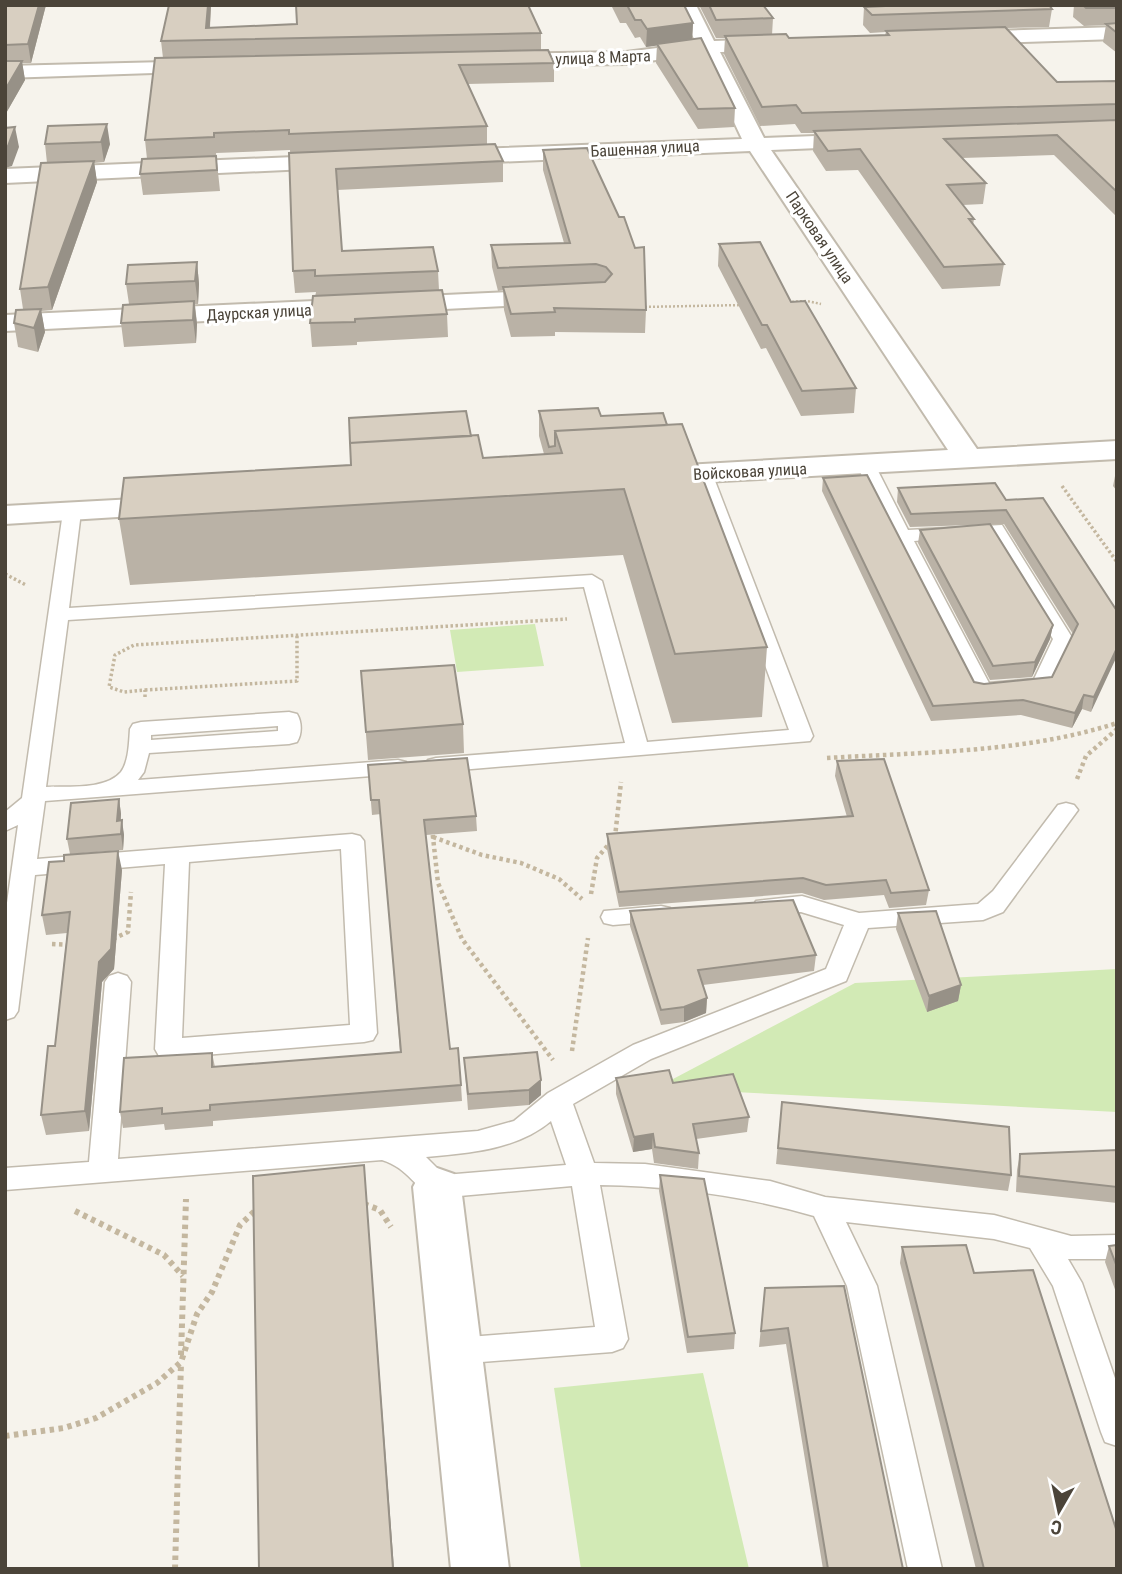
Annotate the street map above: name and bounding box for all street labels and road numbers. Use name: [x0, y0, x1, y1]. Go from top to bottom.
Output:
street label: улица 8 Марта: [555, 46, 651, 69]
street label: Башенная улица: [590, 136, 700, 161]
street label: Парковая улица: [782, 188, 857, 287]
street label: Даурская улица: [206, 300, 312, 325]
street label: Войсковая улица: [693, 459, 807, 484]

